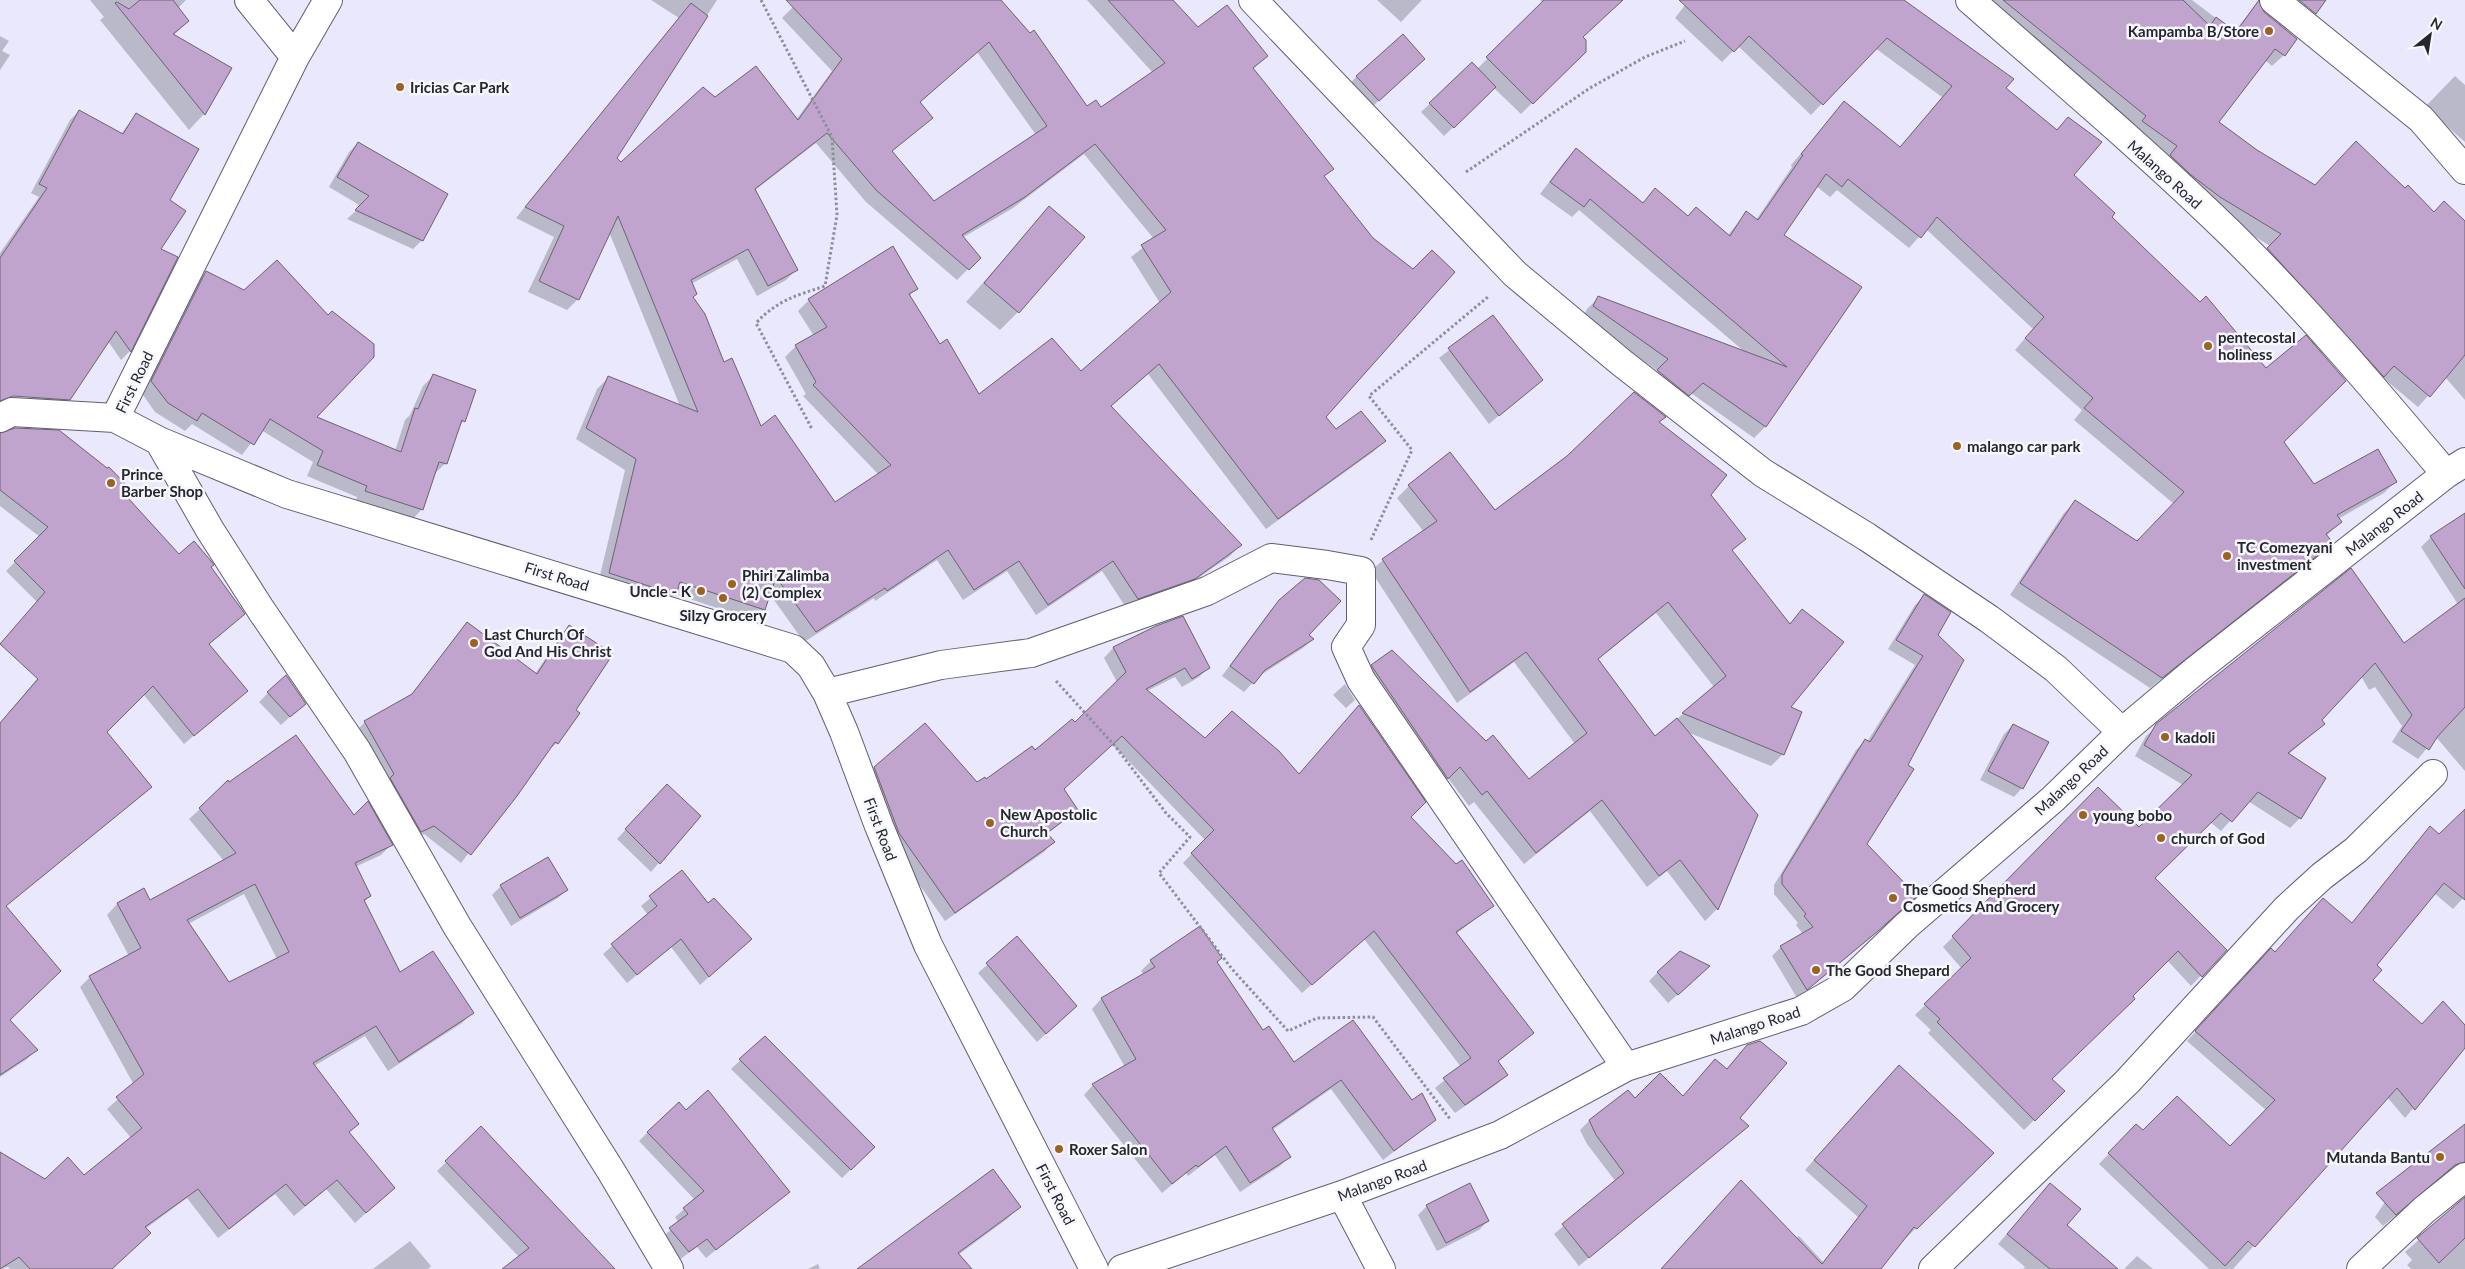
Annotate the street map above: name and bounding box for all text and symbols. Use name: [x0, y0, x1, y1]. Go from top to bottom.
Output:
north arrow: [2405, 10, 2455, 60]
text: N: [2428, 13, 2446, 33]
place label: Kampamba B/Store: [2128, 22, 2259, 40]
marker: Kampamba B/Store: [2263, 25, 2275, 37]
place label: Iricias Car Park: [410, 78, 510, 96]
marker: Iricias Car Park: [394, 81, 406, 93]
street label: Malango Road: [2124, 136, 2206, 212]
place label: pentecostal holiness: [2218, 328, 2296, 363]
marker: pentecostal holiness: [2202, 340, 2214, 352]
street label: First Road: [111, 348, 157, 416]
place label: malango car park: [1967, 437, 2082, 455]
marker: malango car park: [1951, 440, 1963, 452]
place label: Prince Barber Shop: [121, 465, 203, 500]
marker: Prince Barber Shop: [105, 477, 117, 489]
street label: Malango Road: [2341, 487, 2427, 559]
place label: TC Comezyani investment: [2237, 538, 2333, 573]
marker: TC Comezyani investment: [2221, 550, 2233, 562]
street label: First Road: [523, 558, 591, 594]
place label: Phiri Zalimba (2) Complex: [742, 566, 829, 601]
marker: Phiri Zalimba (2) Complex: [726, 578, 738, 590]
place label: Uncle - K: [630, 582, 692, 600]
marker: Uncle - K: [695, 585, 707, 597]
marker: Silzy Grocery: [717, 592, 729, 604]
place label: Silzy Grocery: [679, 606, 767, 624]
place label: Last Church Of God And His Christ: [484, 625, 612, 660]
marker: Last Church Of God And His Christ: [468, 637, 480, 649]
place label: kadoli: [2175, 728, 2215, 746]
marker: kadoli: [2159, 731, 2171, 743]
street label: Malango Road: [2031, 741, 2111, 819]
street label: First Road: [861, 795, 901, 863]
place label: New Apostolic Church: [1000, 805, 1097, 840]
place label: young bobo: [2093, 806, 2172, 824]
marker: young bobo: [2077, 809, 2089, 821]
marker: New Apostolic Church: [984, 817, 996, 829]
place label: church of God: [2171, 829, 2265, 847]
marker: church of God: [2155, 832, 2167, 844]
place label: The Good Shepherd Cosmetics And Grocery: [1903, 880, 2060, 915]
marker: The Good Shepherd Cosmetics And Grocery: [1887, 892, 1899, 904]
place label: The Good Shepard: [1826, 961, 1950, 979]
marker: The Good Shepard: [1810, 964, 1822, 976]
street label: Malango Road: [1708, 1002, 1802, 1048]
place label: Roxer Salon: [1069, 1140, 1147, 1158]
marker: Roxer Salon: [1053, 1143, 1065, 1155]
place label: Mutanda Bantu: [2326, 1148, 2430, 1166]
marker: Mutanda Bantu: [2434, 1151, 2446, 1163]
street label: Malango Road: [1335, 1155, 1429, 1205]
street label: First Road: [1033, 1160, 1079, 1228]

